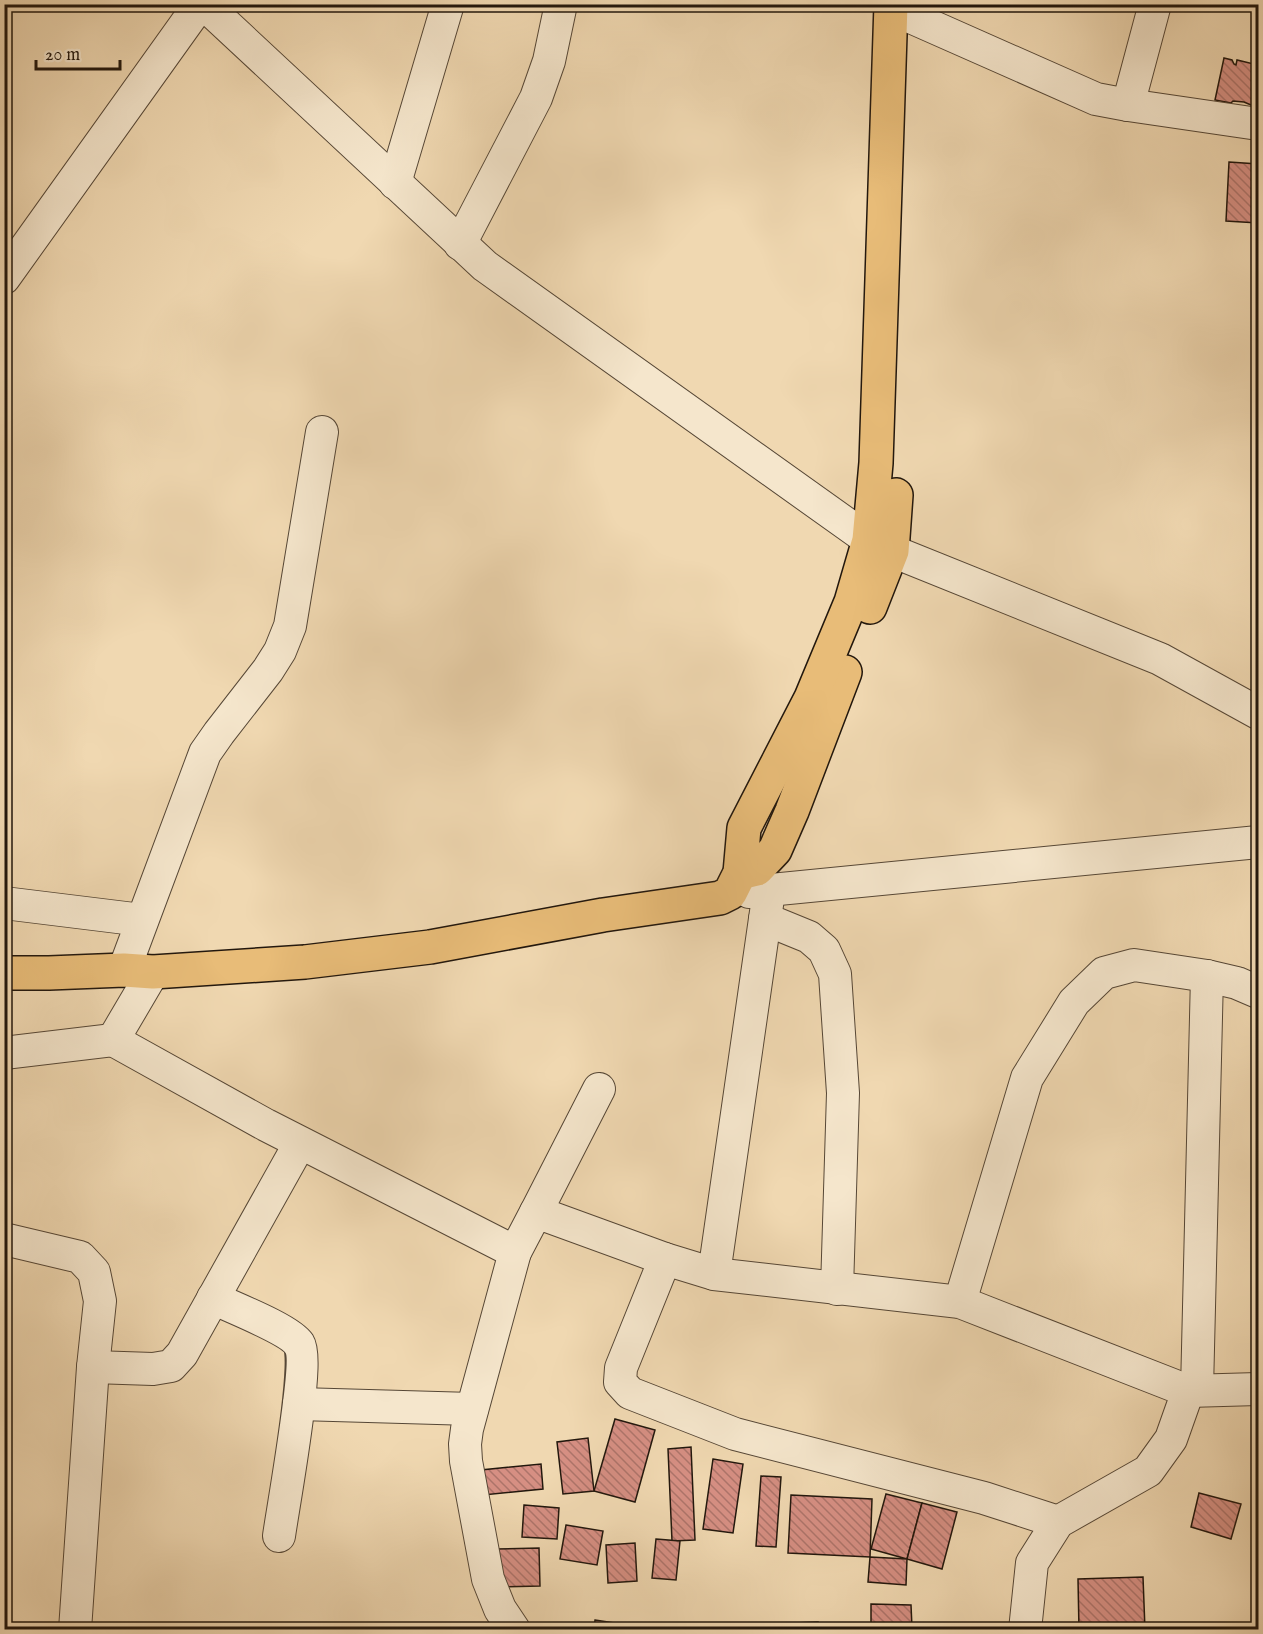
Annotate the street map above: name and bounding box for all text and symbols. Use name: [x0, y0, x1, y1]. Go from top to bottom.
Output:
scale bar: [36, 33, 120, 71]
text: 20 m: [45, 44, 80, 67]

